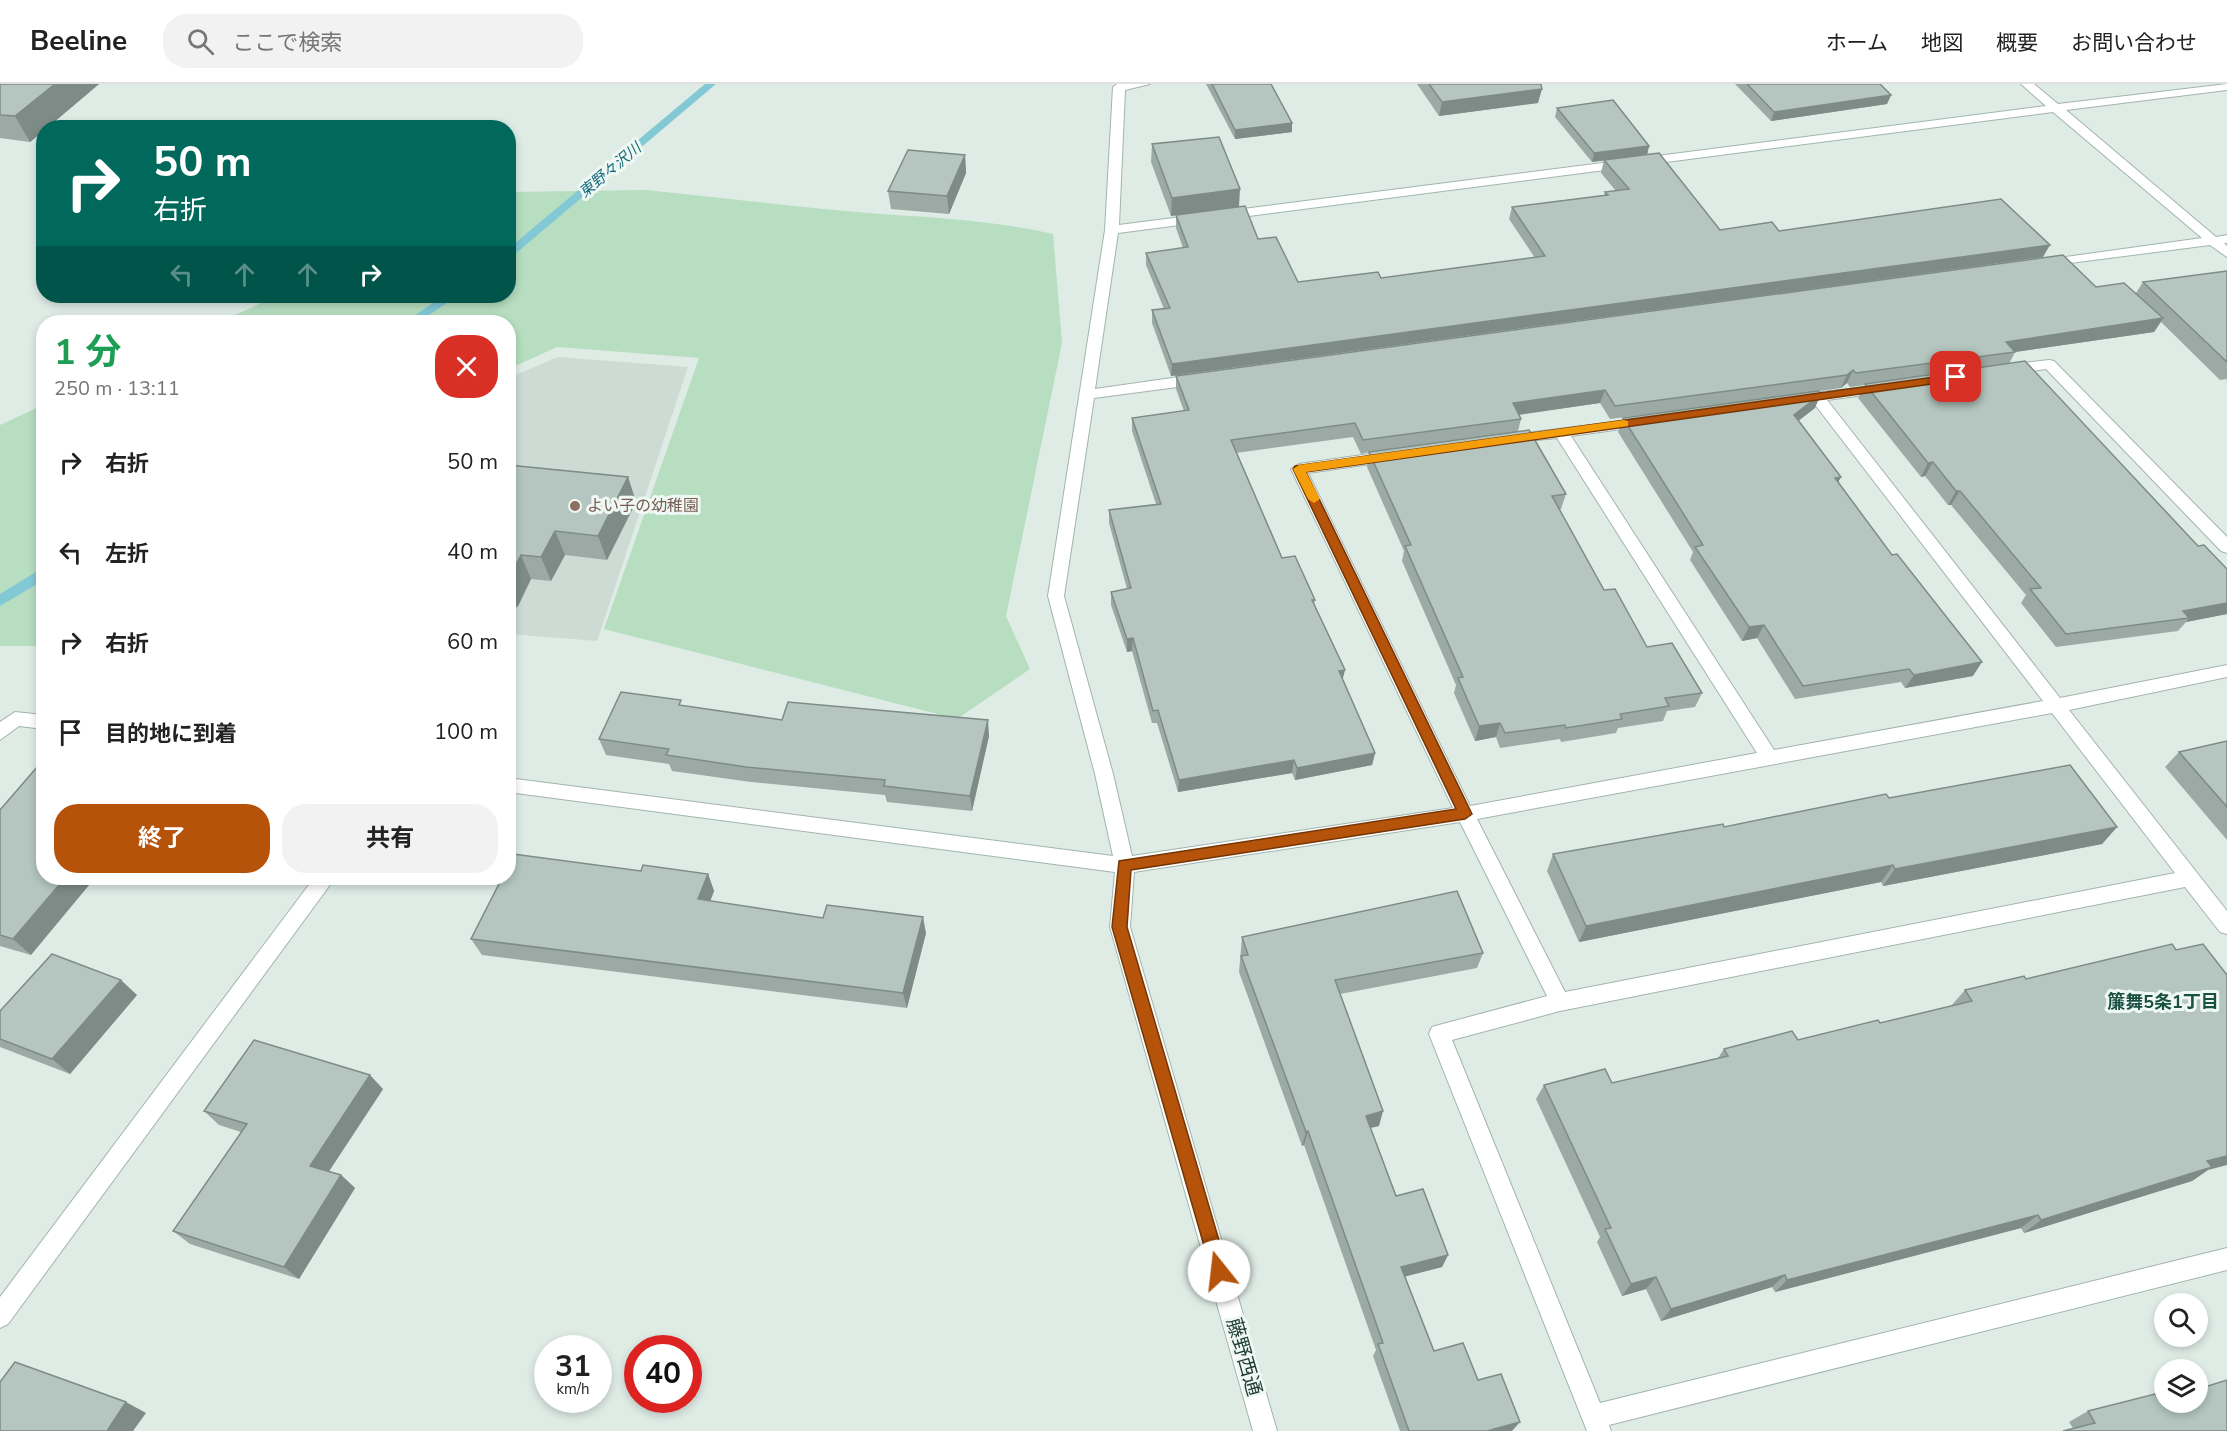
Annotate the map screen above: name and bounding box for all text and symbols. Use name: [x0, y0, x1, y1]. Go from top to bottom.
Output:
search box: [163, 14, 583, 68]
text: Beeline: [30, 22, 127, 60]
icon: search: [184, 25, 217, 58]
text: ここで検索: [232, 28, 342, 58]
text: ホーム: [1826, 29, 1888, 57]
text: 地図: [1921, 29, 1963, 57]
text: 概要: [1996, 29, 2038, 57]
text: お問い合わせ: [2071, 29, 2197, 57]
text: 50 m: [153, 134, 252, 191]
water label: 東野々沢川: [575, 137, 647, 202]
icon: right: [54, 144, 132, 222]
text: 右折: [153, 192, 207, 229]
icon: left: [165, 258, 198, 291]
icon: ahead: [228, 258, 261, 291]
icon: ahead: [291, 258, 324, 291]
icon: right: [354, 258, 387, 291]
text: 1 分: [54, 328, 121, 377]
button: close: [435, 335, 498, 398]
pin: [1930, 351, 1981, 402]
icon: arrive: [1939, 360, 1972, 393]
text: 250 m · 13:11: [54, 375, 180, 402]
icon: right: [54, 446, 87, 479]
text: 50 m: [447, 447, 498, 477]
text: 右折: [105, 449, 149, 479]
place label: よい子の幼稚園: [587, 495, 699, 517]
marker: よい子の幼稚園: [568, 499, 582, 513]
icon: left: [54, 536, 87, 569]
text: 40 m: [447, 537, 498, 567]
text: 左折: [105, 539, 149, 569]
icon: right: [54, 626, 87, 659]
text: 60 m: [447, 627, 498, 657]
text: 右折: [105, 629, 149, 659]
icon: arrive: [54, 716, 87, 749]
text: 100 m: [434, 717, 498, 747]
text: 目的地に到着: [105, 719, 237, 749]
button: 終了: [54, 804, 270, 873]
button: 共有: [282, 804, 498, 873]
district label: 簾舞5条1丁目: [2107, 990, 2219, 1014]
position arrow: [1187, 1239, 1251, 1303]
map controls: [2154, 1293, 2208, 1413]
button: search: [2154, 1293, 2208, 1347]
street label: 藤野西通: [1220, 1315, 1268, 1399]
speed limit sign: 40: [624, 1335, 702, 1413]
text: 31: [555, 1346, 591, 1387]
button: layers: [2154, 1359, 2208, 1413]
text: km/h: [556, 1379, 590, 1399]

